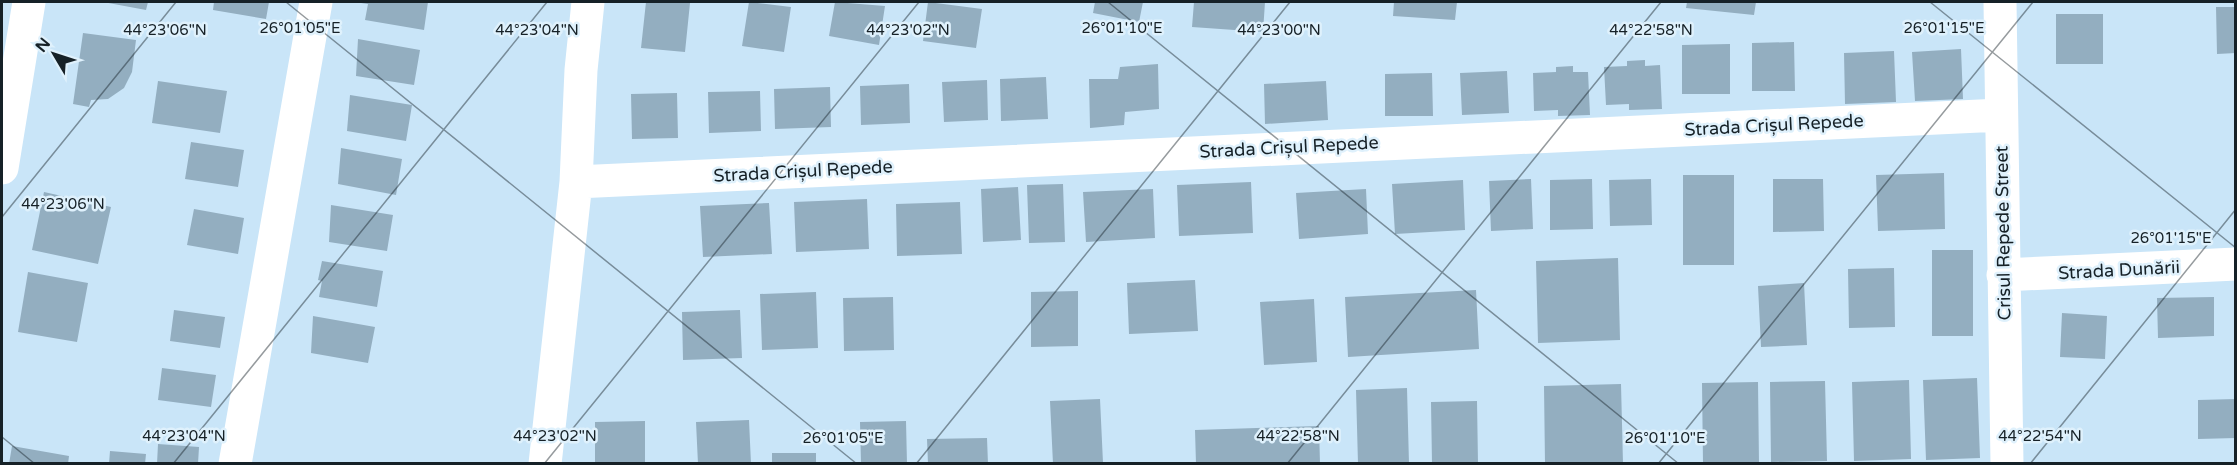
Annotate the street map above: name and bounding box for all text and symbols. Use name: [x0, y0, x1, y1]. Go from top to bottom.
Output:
text: 26°01'05"E: [259, 19, 341, 37]
text: 26°01'10"E: [1081, 19, 1163, 37]
text: 26°01'15"E: [1903, 19, 1985, 37]
text: 44°23'06"N: [123, 21, 207, 39]
text: 44°23'04"N: [495, 21, 579, 39]
text: 44°23'02"N: [866, 21, 950, 39]
text: 44°23'00"N: [1237, 21, 1321, 39]
text: 44°22'58"N: [1609, 21, 1693, 39]
north arrow: [24, 24, 84, 84]
text: N: [31, 34, 55, 56]
street label: Strada Crișul Repede: [1684, 109, 1864, 141]
street label: Strada Crișul Repede: [1199, 131, 1379, 163]
street label: Crisul Repede Street: [1990, 145, 2016, 321]
street label: Strada Crișul Repede: [713, 155, 893, 187]
text: 44°23'06"N: [21, 195, 105, 213]
text: 26°01'15"E: [2130, 229, 2212, 247]
street label: Strada Dunării: [2058, 256, 2180, 284]
text: 44°23'04"N: [142, 427, 226, 445]
text: 44°23'02"N: [513, 427, 597, 445]
text: 44°22'58"N: [1256, 427, 1340, 445]
text: 44°22'54"N: [1998, 427, 2082, 445]
text: 26°01'05"E: [802, 429, 884, 447]
text: 26°01'10"E: [1624, 429, 1706, 447]

